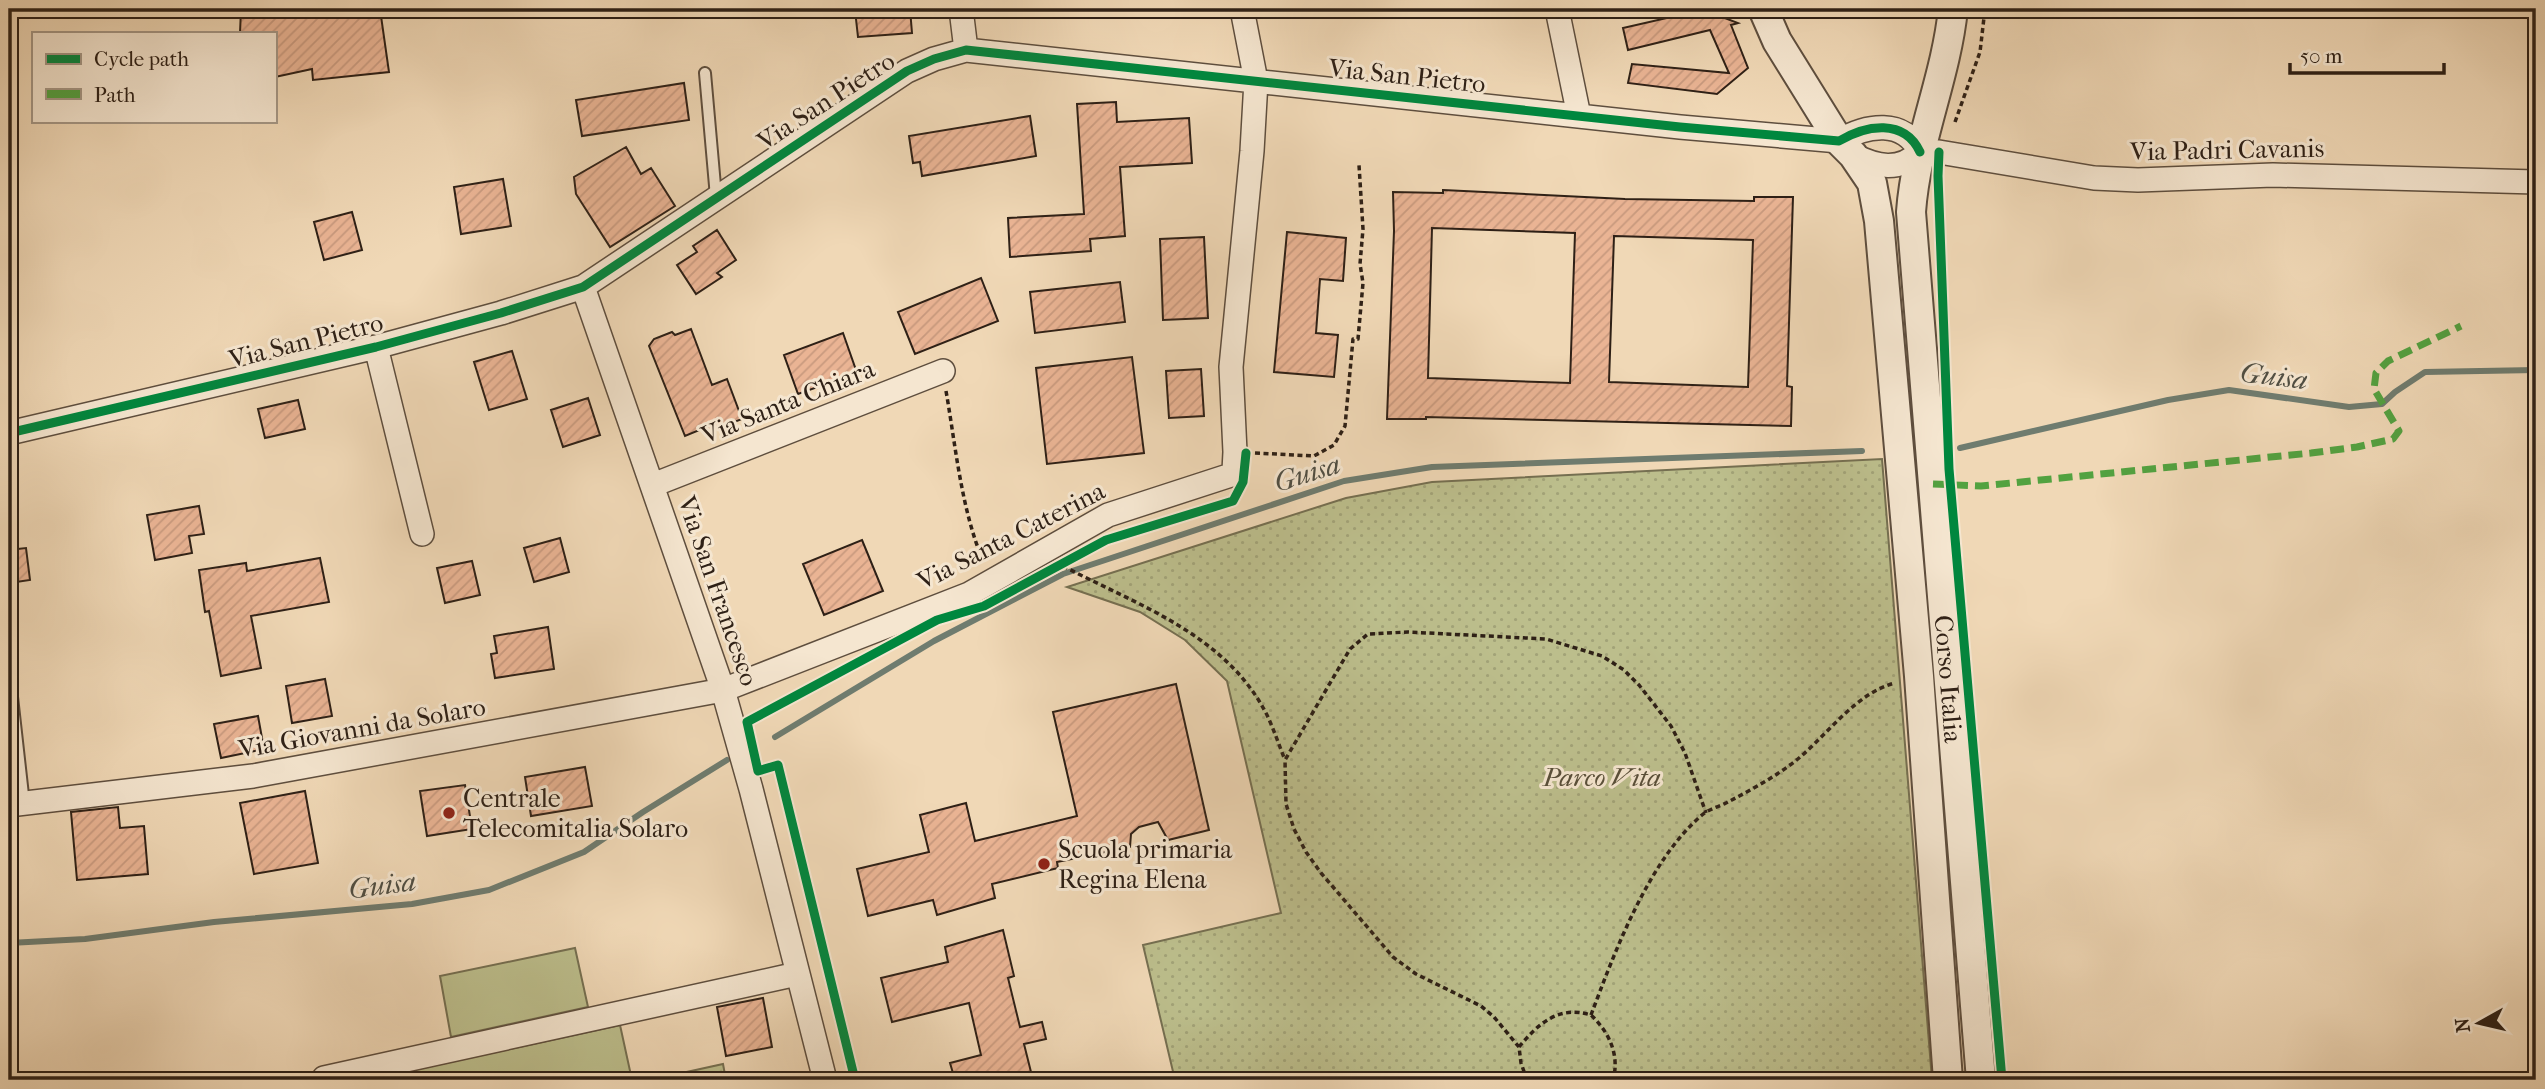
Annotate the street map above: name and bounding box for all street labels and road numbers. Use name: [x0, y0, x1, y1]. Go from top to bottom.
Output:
street label: Via San Pietro: [751, 45, 901, 157]
street label: Via San Pietro: [1326, 52, 1487, 100]
street label: Via Padri Cavanis: [2129, 133, 2324, 167]
street label: Via San Pietro: [225, 307, 386, 375]
street label: Via Santa Chiara: [696, 353, 880, 451]
street label: Via Santa Caterina: [911, 475, 1111, 597]
street label: Via San Francesco: [671, 491, 765, 690]
street label: Corso Italia: [1928, 614, 1969, 745]
street label: Via Giovanni da Solaro: [235, 691, 488, 765]

